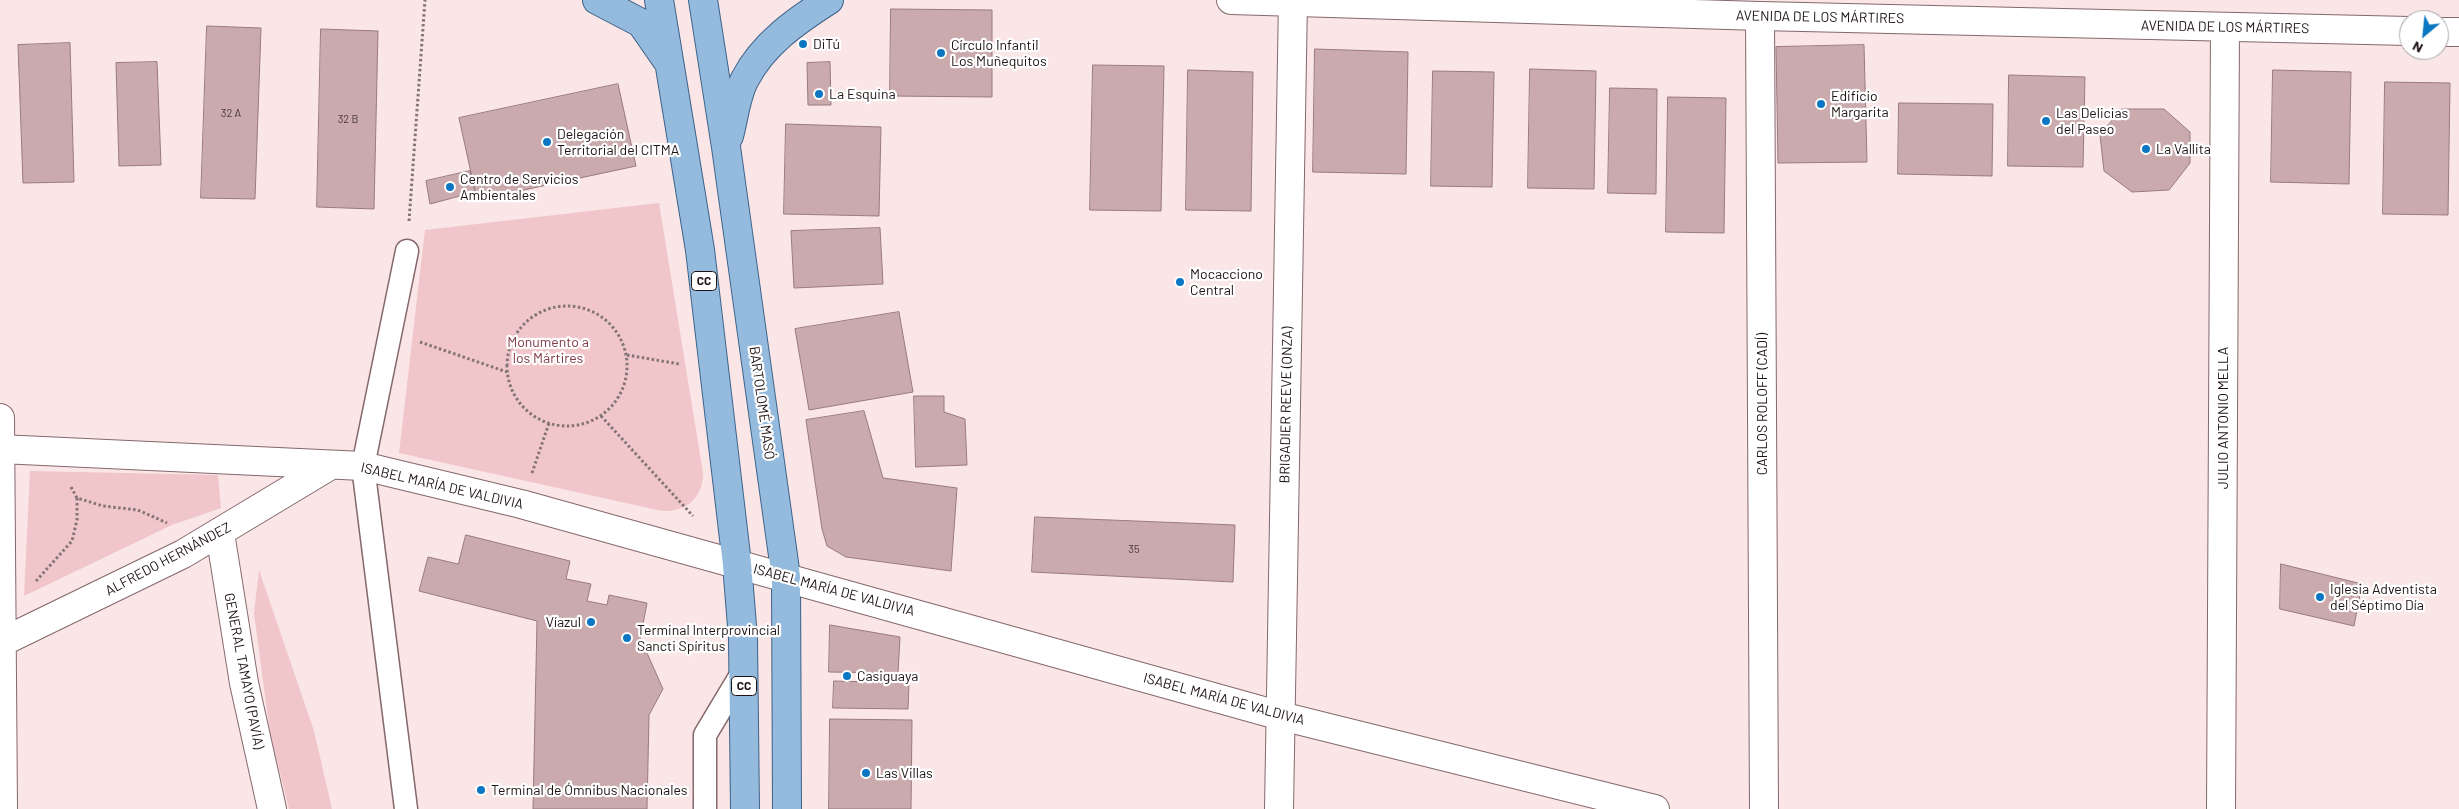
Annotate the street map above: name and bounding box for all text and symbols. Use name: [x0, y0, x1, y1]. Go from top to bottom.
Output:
street label: AVENIDA DE LOS MÁRTIRES: [1736, 7, 1904, 27]
north arrow: [2399, 10, 2449, 60]
street label: AVENIDA DE LOS MÁRTIRES: [2141, 17, 2309, 37]
place label: DiTú: [813, 36, 840, 52]
place label: Círculo Infantil Los Muñequitos: [951, 37, 1047, 70]
marker: DiTú: [797, 38, 809, 50]
text: N: [2409, 38, 2425, 57]
marker: Círculo Infantil Los Muñequitos: [935, 47, 947, 59]
place label: La Esquina: [829, 86, 896, 102]
marker: La Esquina: [813, 88, 825, 100]
place label: Edificio Margarita: [1831, 88, 1889, 120]
marker: Edificio Margarita: [1815, 98, 1827, 110]
place label: Las Delicias del Paseo: [2056, 105, 2128, 138]
house number: 32 A: [221, 106, 241, 120]
house number: 32 B: [338, 112, 358, 126]
marker: Las Delicias del Paseo: [2040, 115, 2052, 127]
place label: Delegación Territorial del CITMA: [557, 126, 679, 158]
marker: Delegación Territorial del CITMA: [541, 136, 553, 148]
place label: La Vallita: [2156, 141, 2211, 157]
marker: La Vallita: [2140, 143, 2152, 155]
place label: Centro de Servicios Ambientales: [460, 171, 579, 203]
marker: Centro de Servicios Ambientales: [444, 181, 456, 193]
place label: Mocacciono Central: [1190, 266, 1263, 298]
road number: CC: [692, 272, 716, 290]
marker: Mocacciono Central: [1174, 276, 1186, 288]
street label: BRIGADIER REEVE (ONZA): [1276, 326, 1296, 484]
street label: CARLOS ROLOFF (CADÍ): [1754, 333, 1770, 475]
park label: Monumento a los Mártires: [507, 334, 589, 367]
street label: BARTOLOMÉ MASÓ: [746, 345, 778, 461]
street label: JULIO ANTONIO MELLA: [2215, 347, 2231, 489]
street label: ISABEL MARÍA DE VALDIVIA: [359, 459, 525, 513]
street label: ALFREDO HERNÁNDEZ: [102, 519, 234, 599]
house number: 35: [1128, 542, 1140, 556]
street label: ISABEL MARÍA DE VALDIVIA: [752, 560, 916, 620]
place label: Iglesia Adventista del Séptimo Día: [2330, 581, 2437, 614]
street label: GENERAL TAMAYO (PAVÍA): [221, 591, 267, 751]
marker: Iglesia Adventista del Séptimo Día: [2314, 591, 2326, 603]
place label: Víazul: [546, 614, 581, 630]
marker: Víazul: [585, 616, 597, 628]
place label: Terminal Interprovincial Sancti Spíritus: [637, 622, 780, 654]
marker: Terminal Interprovincial Sancti Spíritus: [621, 632, 633, 644]
place label: Casiguaya: [857, 668, 918, 684]
street label: ISABEL MARÍA DE VALDIVIA: [1142, 669, 1306, 729]
marker: Casiguaya: [841, 670, 853, 682]
road number: CC: [732, 676, 756, 696]
place label: Las Villas: [876, 765, 933, 781]
marker: Las Villas: [860, 767, 872, 779]
place label: Terminal de Ómnibus Nacionales: [491, 782, 687, 798]
marker: Terminal de Ómnibus Nacionales: [475, 784, 487, 796]

